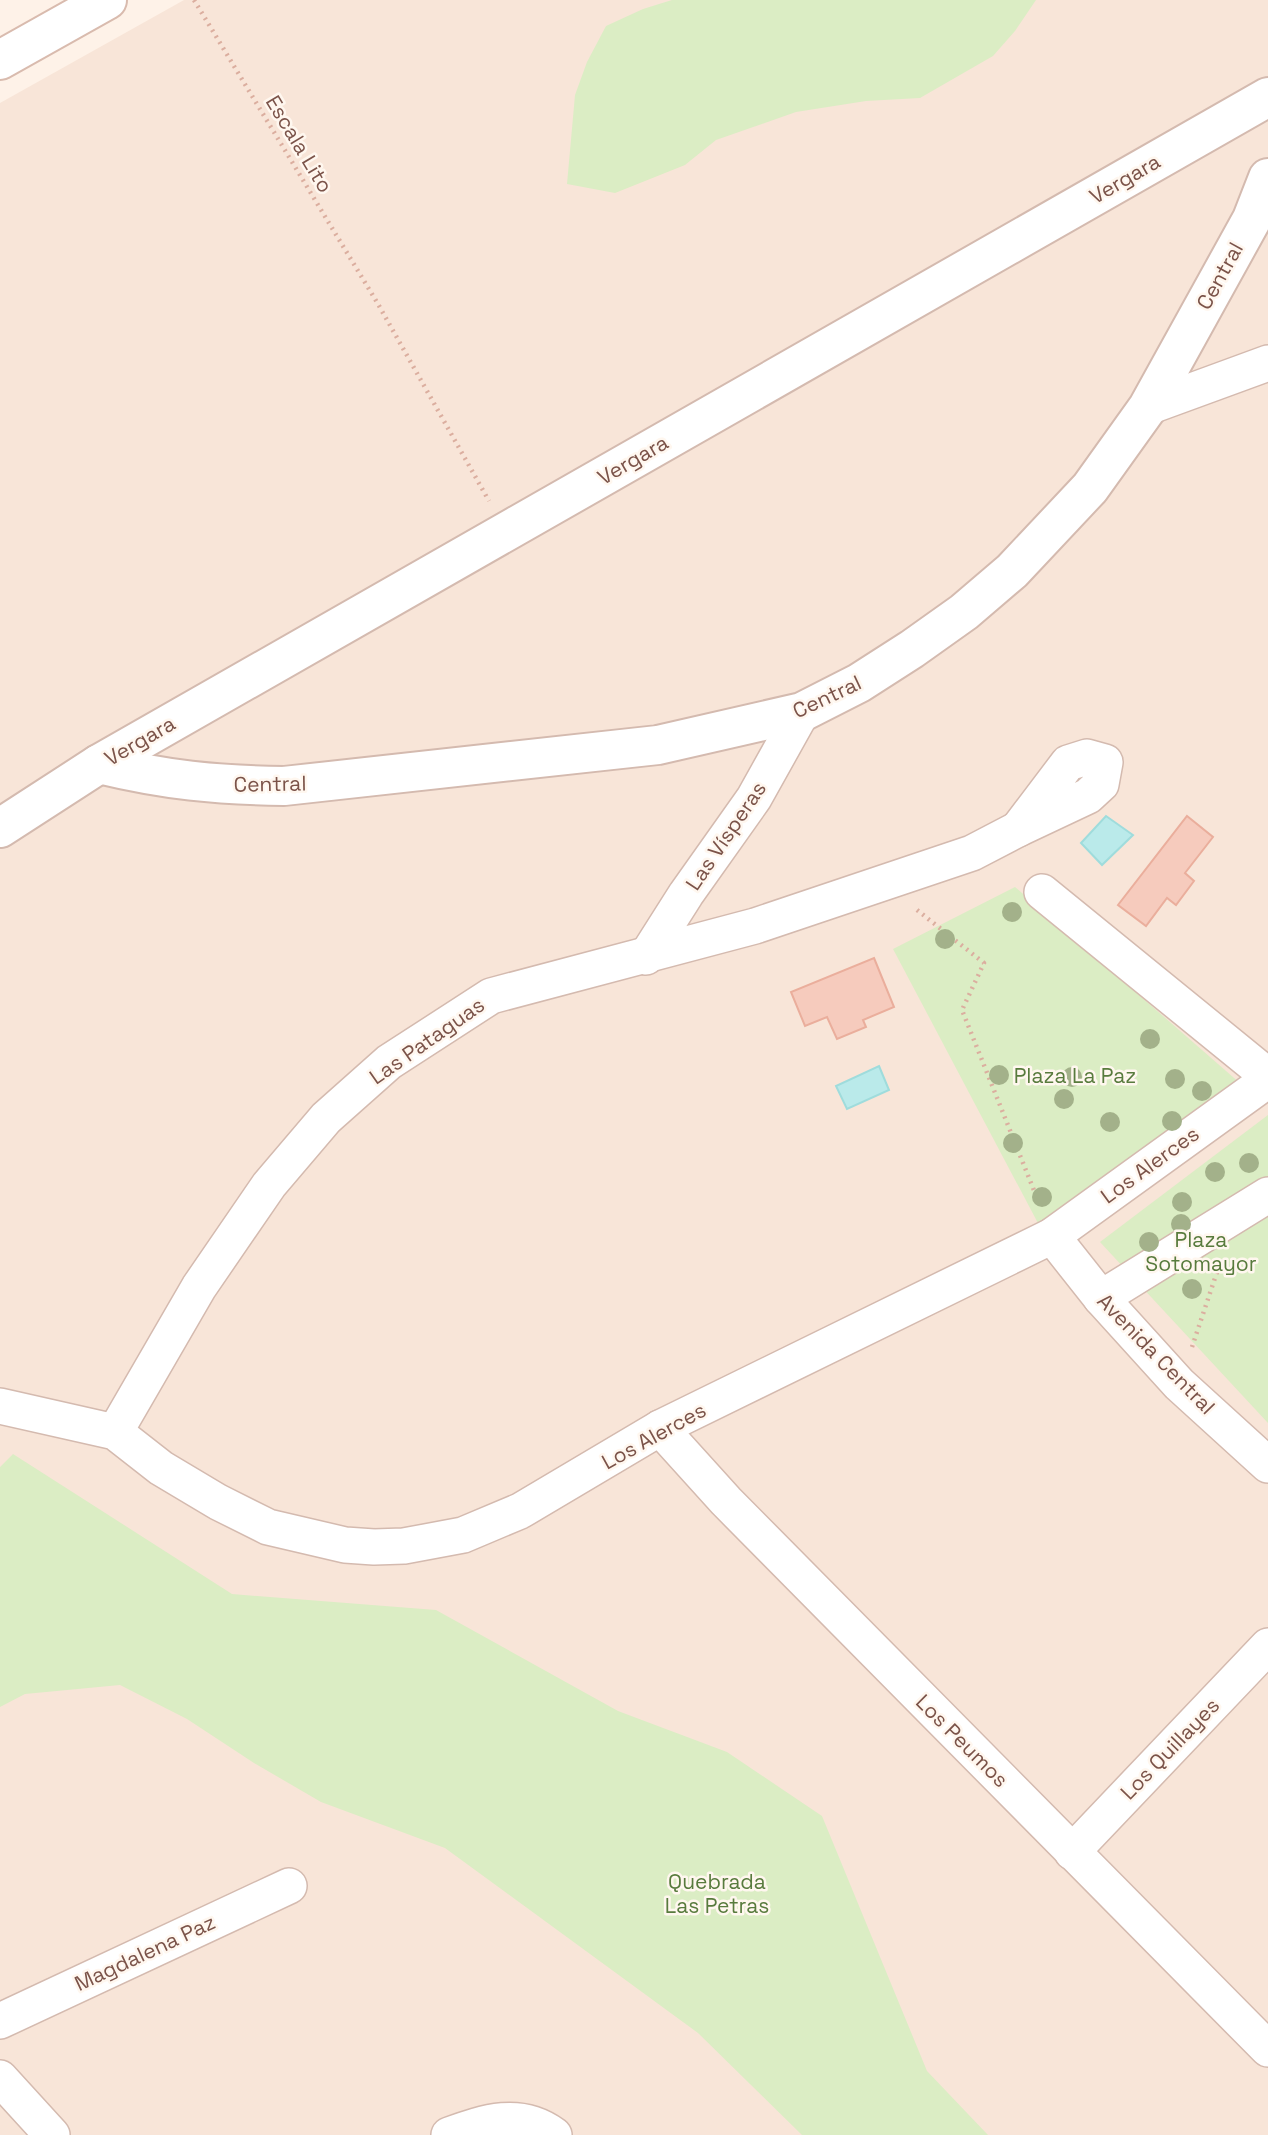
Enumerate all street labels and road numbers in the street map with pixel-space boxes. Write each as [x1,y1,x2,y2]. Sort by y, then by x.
street label: Escala Lito [260,90,339,197]
street label: Vergara [1084,148,1165,210]
street label: Central [1190,237,1249,314]
street label: Vergara [592,429,673,491]
street label: Central [788,669,866,724]
street label: Vergara [99,710,180,772]
street label: Central [233,769,307,798]
street label: Las Vísperas [679,776,772,895]
street label: Las Pataguas [364,991,490,1090]
street label: Los Alerces [1095,1120,1204,1209]
street label: Avenida Central [1092,1287,1221,1420]
street label: Los Alerces [597,1396,711,1475]
street label: Los Peumos [910,1688,1015,1793]
street label: Los Quillayes [1114,1692,1225,1805]
street label: Magdalena Paz [70,1908,220,1997]

